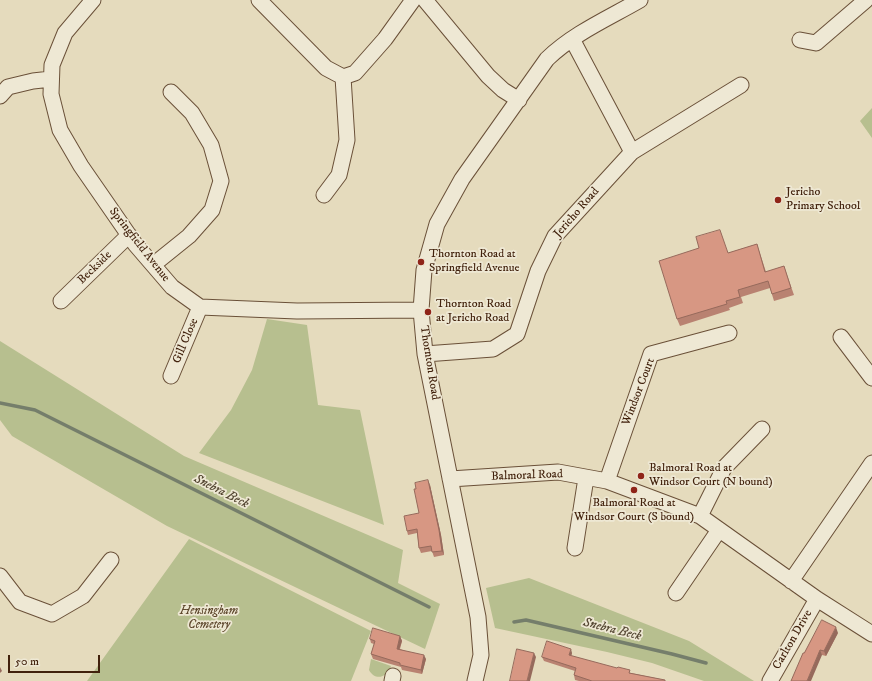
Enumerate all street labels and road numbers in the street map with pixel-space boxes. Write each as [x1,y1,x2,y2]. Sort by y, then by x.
street label: Jericho Road [551,185,603,241]
street label: Springfield Avenue [105,205,173,285]
street label: Beckside [75,248,115,288]
street label: Gill Close [170,316,202,366]
street label: Thornton Road [416,325,442,401]
street label: Windsor Court [620,356,658,428]
street label: Balmoral Road [491,468,563,484]
street label: Carlton Drive [770,608,816,672]

